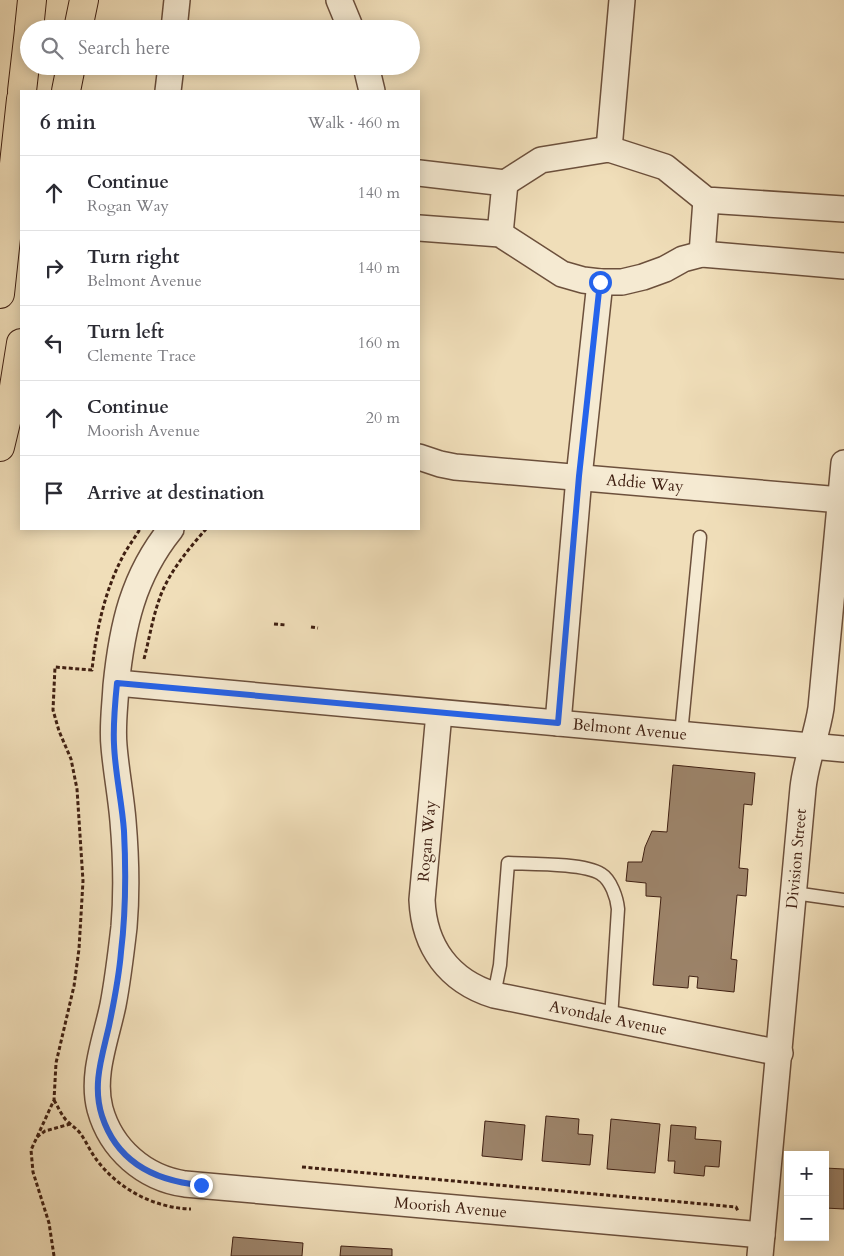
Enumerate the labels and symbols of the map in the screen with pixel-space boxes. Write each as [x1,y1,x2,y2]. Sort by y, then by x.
route start [589,271,612,294]
street label: Addie Way [605,469,685,498]
street label: Belmont Avenue [572,713,688,746]
street label: Rogan Way [412,799,442,883]
street label: Division Street [781,808,812,910]
street label: Avondale Avenue [547,995,669,1041]
route end [190,1174,213,1197]
street label: Moorish Avenue [393,1192,508,1223]

